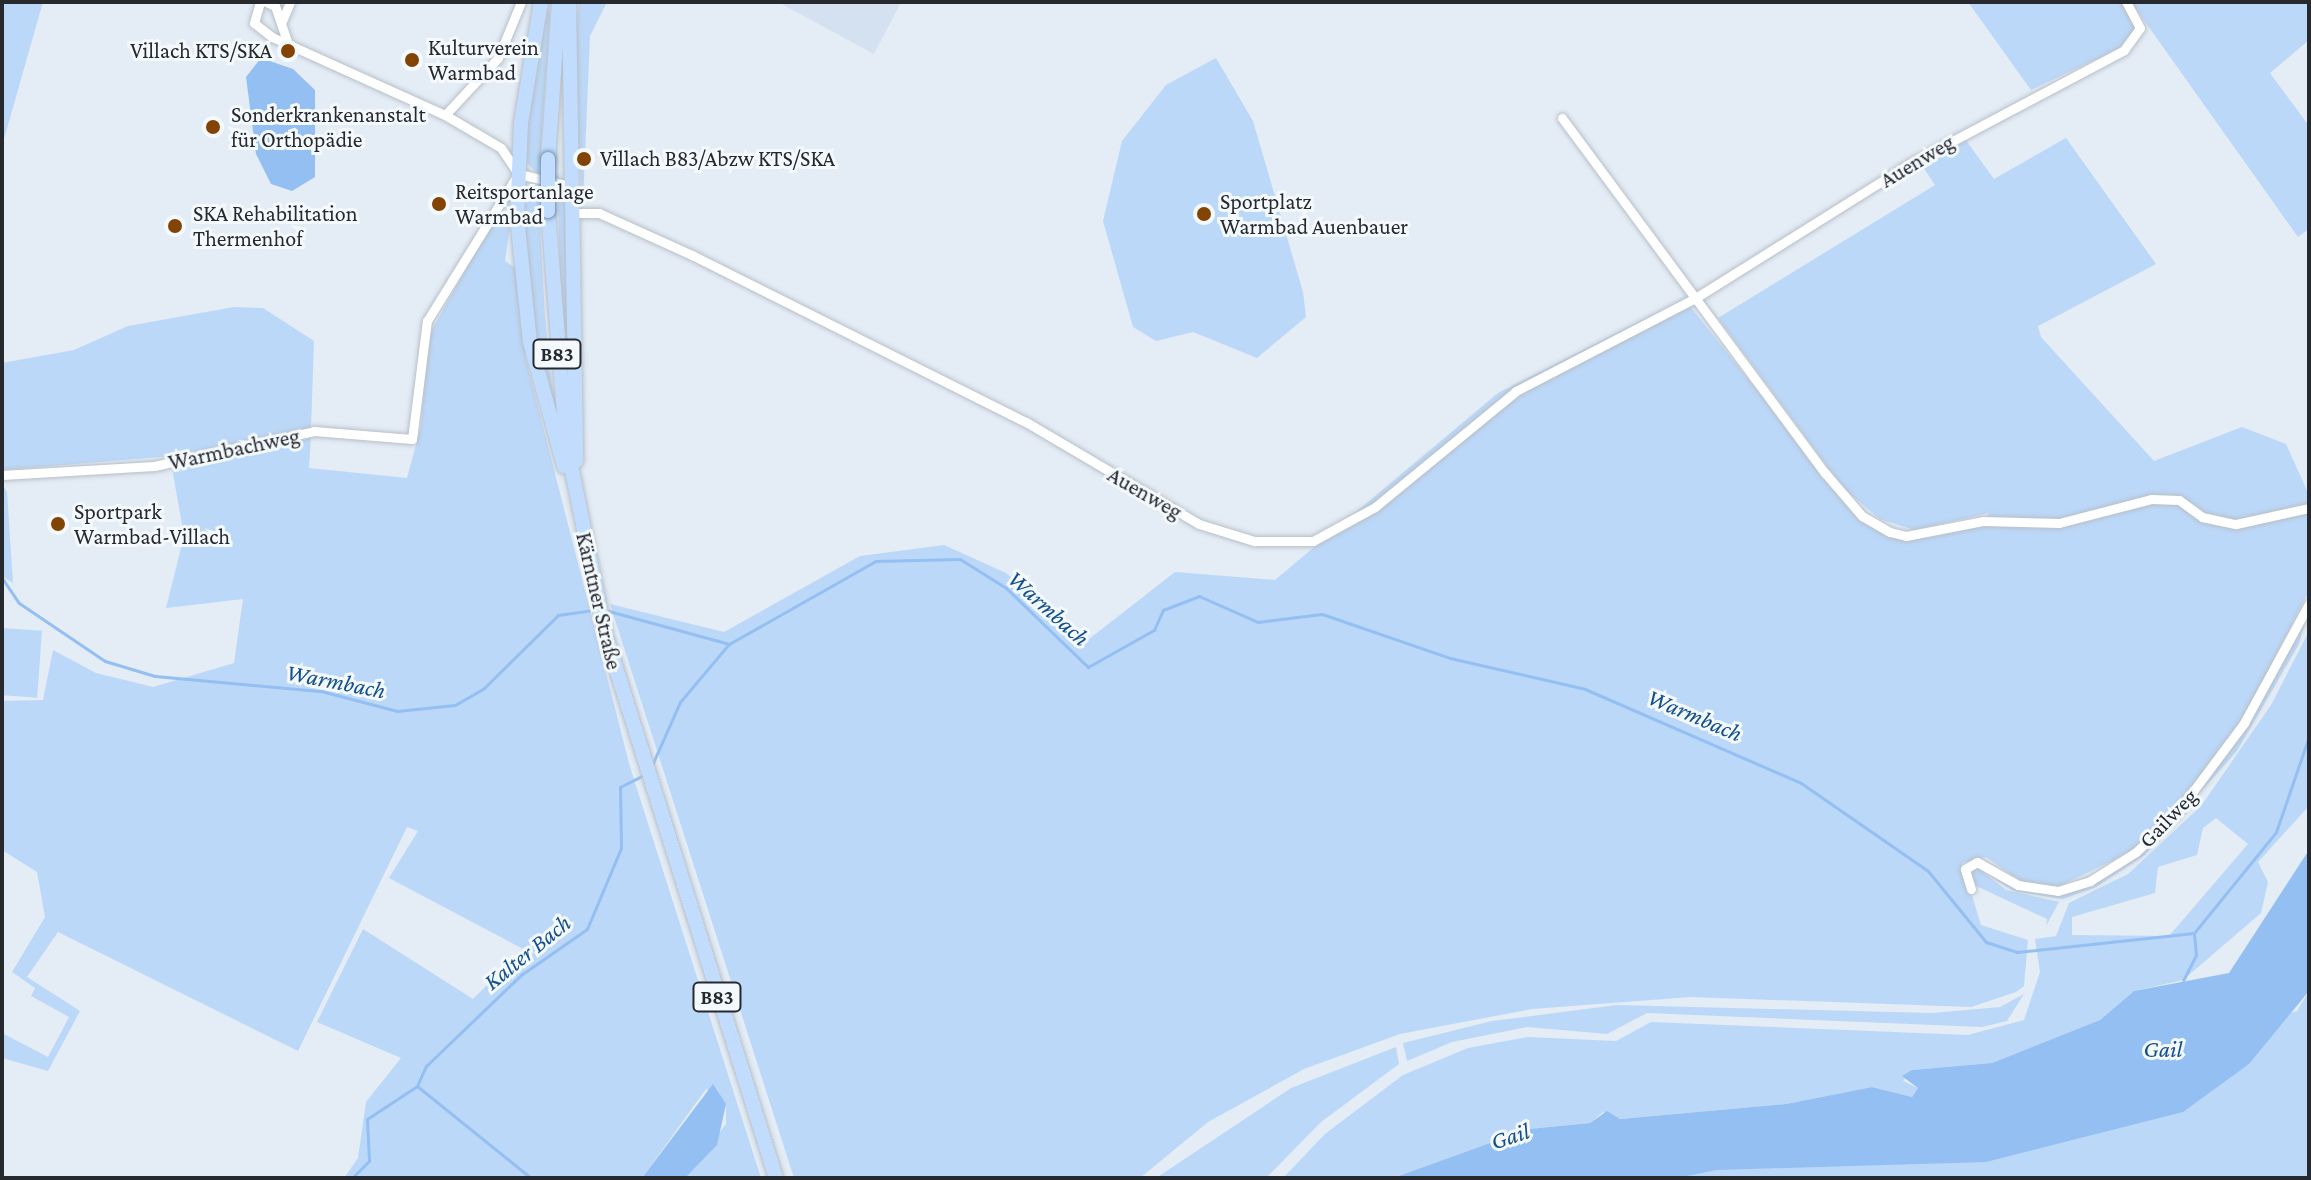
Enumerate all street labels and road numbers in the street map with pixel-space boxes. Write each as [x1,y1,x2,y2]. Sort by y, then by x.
street label: Auenweg [1875,129,1959,193]
road number: B83 [531,338,583,370]
street label: Warmbachweg [166,422,302,476]
street label: Auenweg [1103,461,1187,525]
street label: Kärntner Straße [570,530,628,672]
street label: Gailweg [2134,783,2202,853]
road number: B83 [691,981,743,1013]

